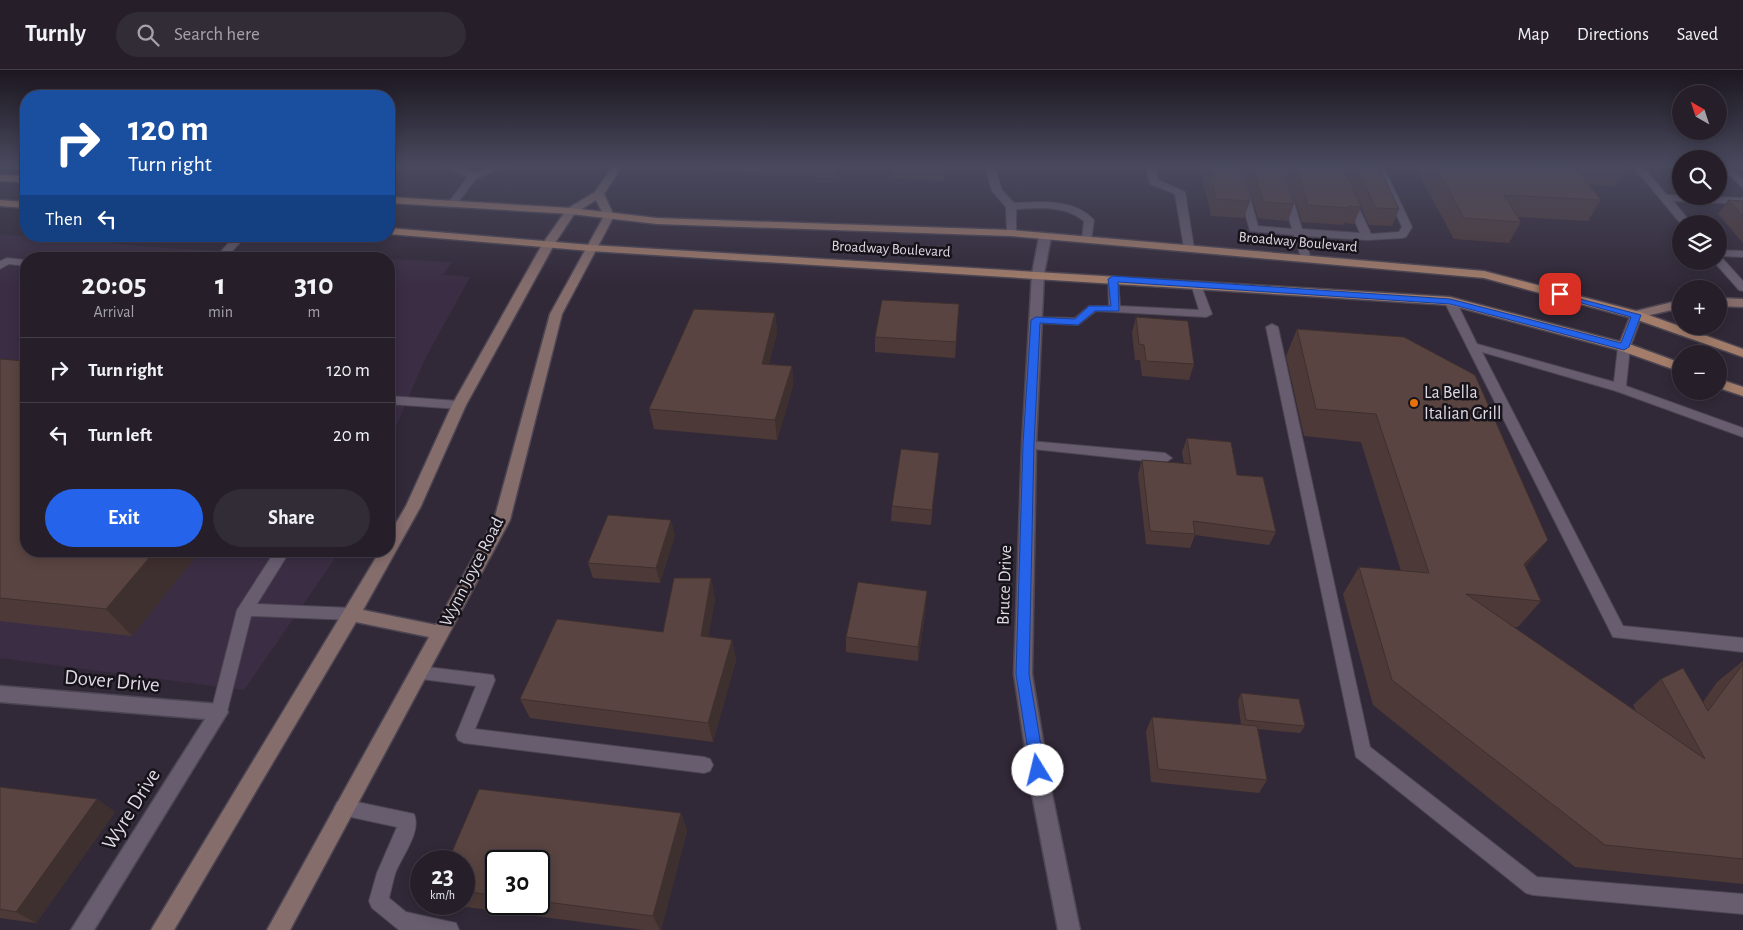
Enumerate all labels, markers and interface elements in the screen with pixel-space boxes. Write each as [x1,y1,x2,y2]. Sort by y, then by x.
search box [116,12,466,57]
icon: search [134,21,162,49]
text: Turnly [25,22,86,46]
text: Search here [174,25,260,44]
text: Map [1518,26,1549,44]
text: Directions [1577,26,1649,44]
text: Saved [1677,26,1718,44]
north arrow [1672,85,1728,140]
map controls [1672,85,1727,400]
icon: right [45,110,110,175]
text: 120 m [128,112,209,147]
button: search [1672,150,1727,205]
text: Turn right [128,153,212,175]
icon: left [93,205,121,233]
text: Then [45,210,83,229]
button: layers [1672,215,1727,270]
street label: Broadway Boulevard [1238,229,1358,255]
street label: Broadway Boulevard [831,238,951,260]
text: 20:05 [81,270,147,300]
text: 1 [215,270,226,300]
text: 310 [294,270,334,300]
pin [1539,273,1581,315]
icon: arrive [1546,280,1574,308]
button: + [1672,280,1727,335]
text: Arrival [93,304,135,320]
text: min [208,304,233,320]
text: m [308,304,320,320]
button: − [1672,345,1727,400]
icon: right [45,356,73,384]
text: Turn right [88,361,163,380]
text: 120 m [326,361,370,380]
place label: La Bella Italian Grill [1424,384,1501,423]
marker: La Bella Italian Grill [1408,397,1420,409]
icon: left [45,421,73,449]
text: Turn left [88,426,152,445]
text: 20 m [333,426,370,445]
button: Exit [45,489,203,547]
button: Share [213,489,370,547]
street label: Wynn Joyce Road [437,514,507,630]
street label: Bruce Drive [995,545,1015,625]
street label: Dover Drive [63,666,161,696]
position arrow [1011,743,1063,795]
street label: Wyre Drive [98,765,164,853]
speed limit sign: 30 [485,850,550,915]
text: 23 [431,864,454,889]
text: km/h [430,889,455,901]

